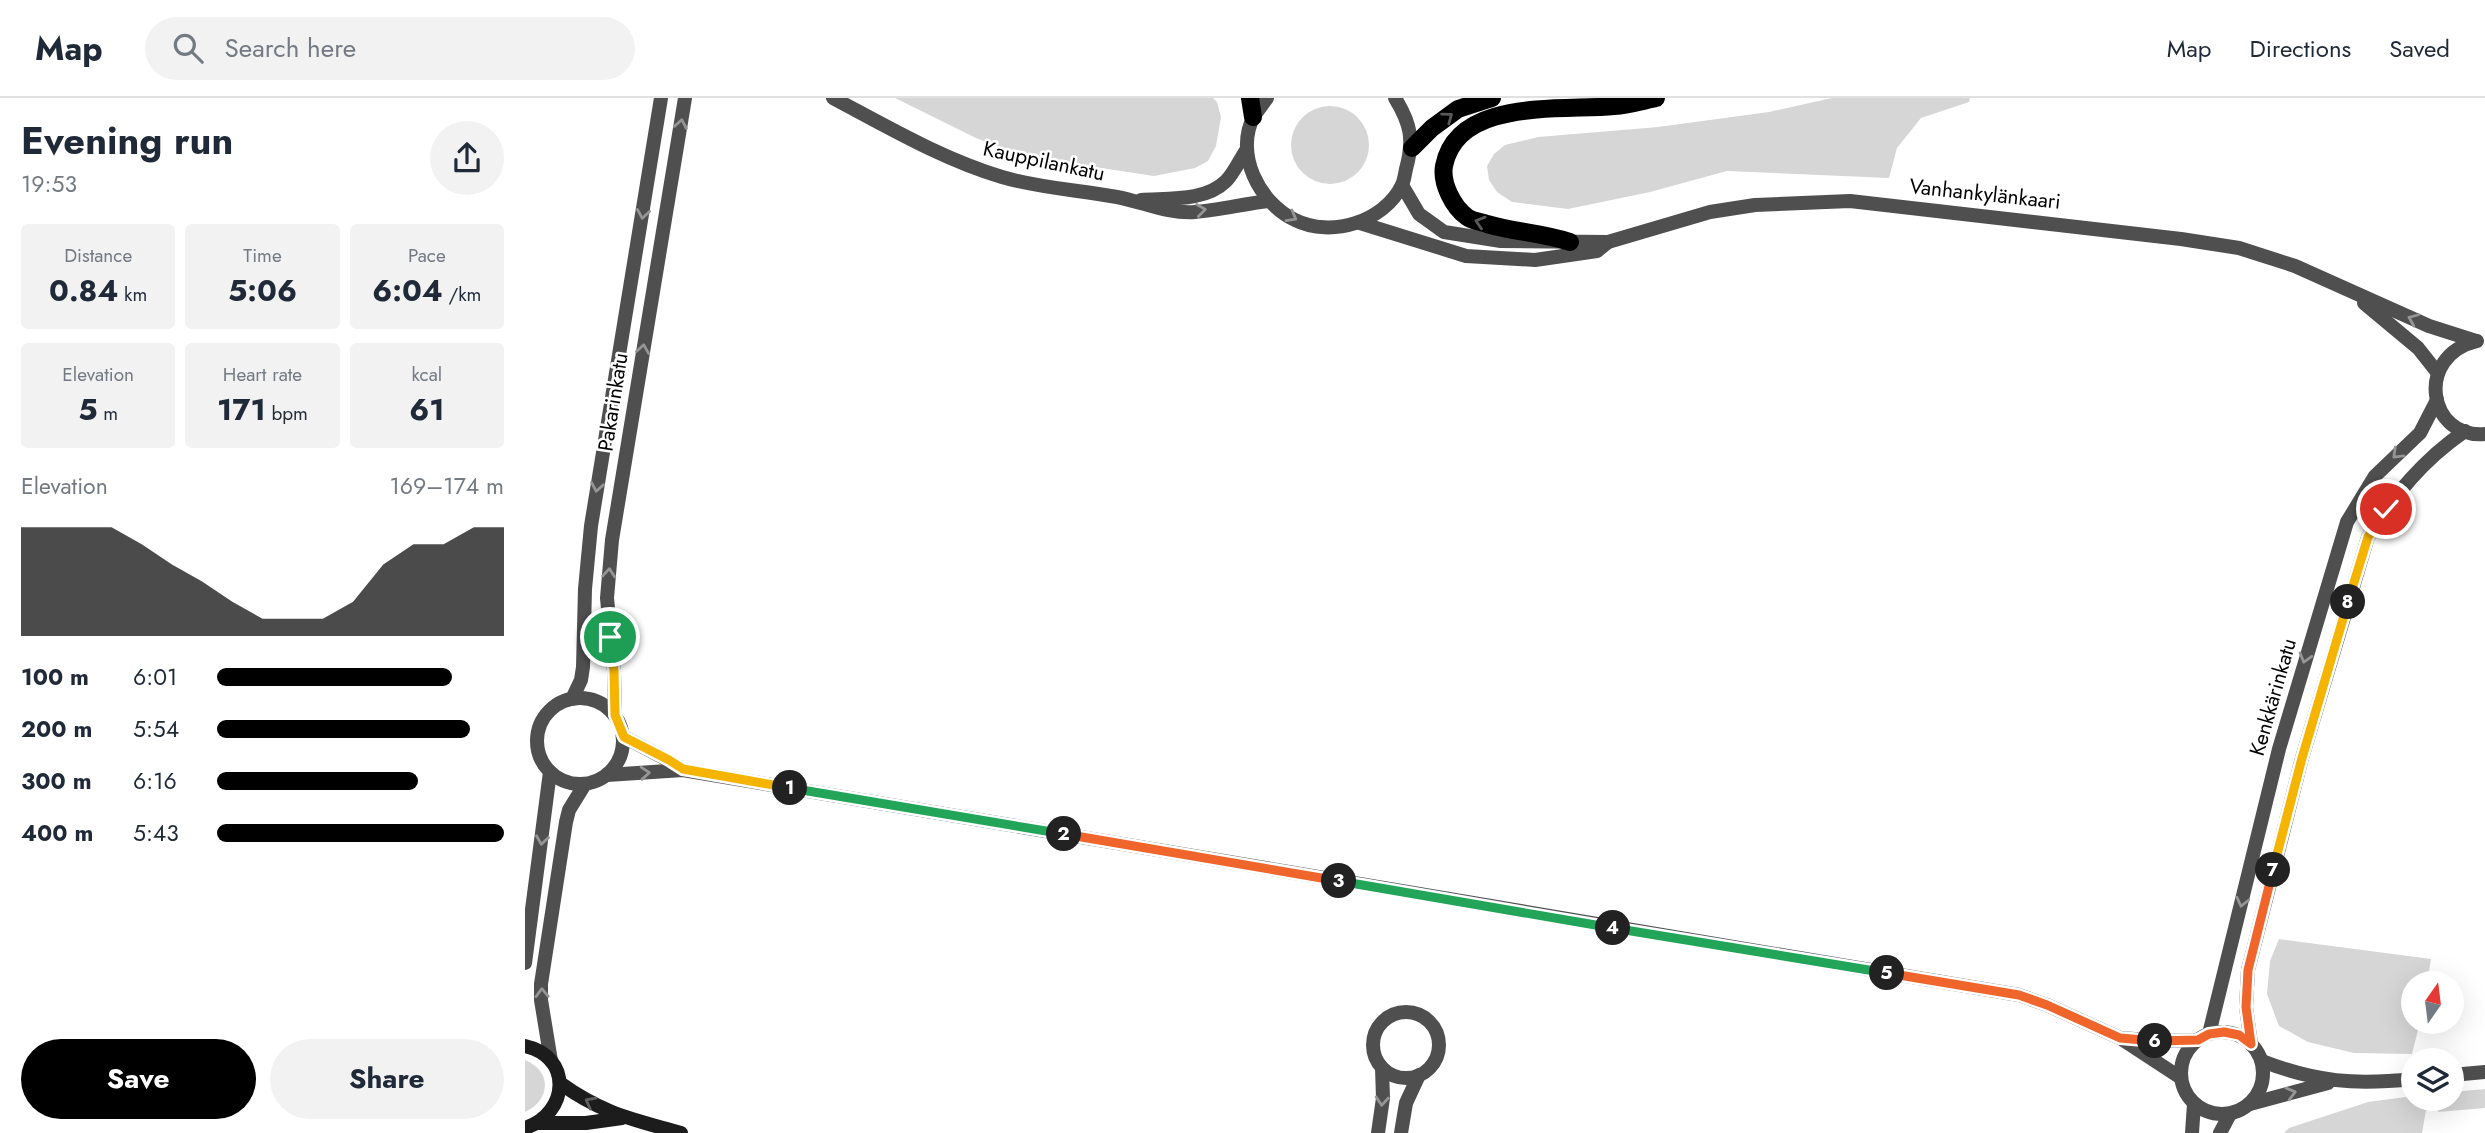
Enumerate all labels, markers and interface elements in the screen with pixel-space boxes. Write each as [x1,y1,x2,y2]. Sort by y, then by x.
search box [145,17,635,80]
text: Map [35,25,103,72]
icon: search [169,29,207,67]
text: Search here [225,29,356,67]
text: Map [2167,31,2212,66]
text: Directions [2250,31,2351,66]
text: Saved [2389,31,2450,66]
one-way arrow [1440,112,1453,125]
text: Evening run [21,113,233,168]
one-way arrow [673,118,688,130]
button: share [430,121,504,195]
street label: Kauppilankatu [980,133,1108,189]
text: 19:53 [21,167,77,201]
street label: Vanhankylänkaari [1908,171,2062,217]
one-way arrow [1195,203,1207,218]
one-way arrow [635,208,650,220]
one-way arrow [1285,209,1298,222]
one-way arrow [1474,215,1486,230]
text: Distance [64,242,132,269]
text: Time [243,242,282,269]
text: Pace [408,242,446,269]
text: 0.84 [49,269,118,312]
text: 5:06 [228,269,297,312]
text: 6:04 [372,269,443,312]
text: km [118,281,147,308]
text: /km [443,281,481,308]
one-way arrow [2408,313,2421,327]
one-way arrow [635,343,650,355]
street label: Pakarinkatu [590,351,636,453]
text: Elevation [62,361,134,388]
text: Heart rate [223,361,302,388]
text: kcal [411,361,442,388]
text: 5 [78,388,98,431]
text: 171 [217,388,266,431]
text: 61 [409,388,444,431]
text: m [98,400,118,427]
text: bpm [266,400,308,427]
one-way arrow [2392,446,2405,459]
text: Elevation [21,469,108,503]
text: 169–174 m [389,469,504,503]
pin [2356,479,2416,539]
one-way arrow [591,481,606,493]
icon: check [2367,490,2405,528]
one-way arrow [601,568,616,579]
pin: 8 [2331,584,2365,620]
text: 8 [2342,588,2353,615]
pin [580,607,640,667]
icon: arrive [591,618,629,656]
street label: Kenkkärinkatu [2242,635,2304,759]
one-way arrow [2299,652,2314,664]
text: 100 m [21,660,89,694]
text: 6:01 [133,660,177,694]
text: 200 m [21,712,92,746]
text: 5:54 [133,712,179,746]
text: 300 m [21,764,92,798]
text: 6:16 [133,764,177,798]
one-way arrow [640,766,651,781]
pin: 1 [772,770,807,806]
text: 1 [785,774,794,801]
text: 400 m [21,816,93,850]
text: 5:43 [133,816,179,850]
pin: 2 [1047,816,1081,852]
text: 2 [1057,820,1070,847]
one-way arrow [535,834,550,846]
pin: 7 [2255,852,2291,888]
text: 7 [2267,856,2278,883]
pin: 3 [1321,864,1357,898]
text: 3 [1333,867,1344,894]
one-way arrow [2236,896,2251,908]
pin: 4 [1595,910,1631,946]
text: 4 [1606,914,1619,941]
pin: 5 [1869,956,1905,990]
text: 5 [1880,959,1893,986]
north arrow [2401,971,2464,1034]
map controls [2401,971,2464,1111]
one-way arrow [534,987,550,998]
pin: 6 [2137,1024,2173,1058]
text: 6 [2148,1027,2161,1054]
button: Save [21,1039,256,1119]
button: Share [270,1039,504,1119]
button: layers [2401,1048,2464,1111]
one-way arrow [2285,1087,2297,1101]
one-way arrow [1375,1096,1390,1107]
one-way arrow [585,1097,598,1111]

